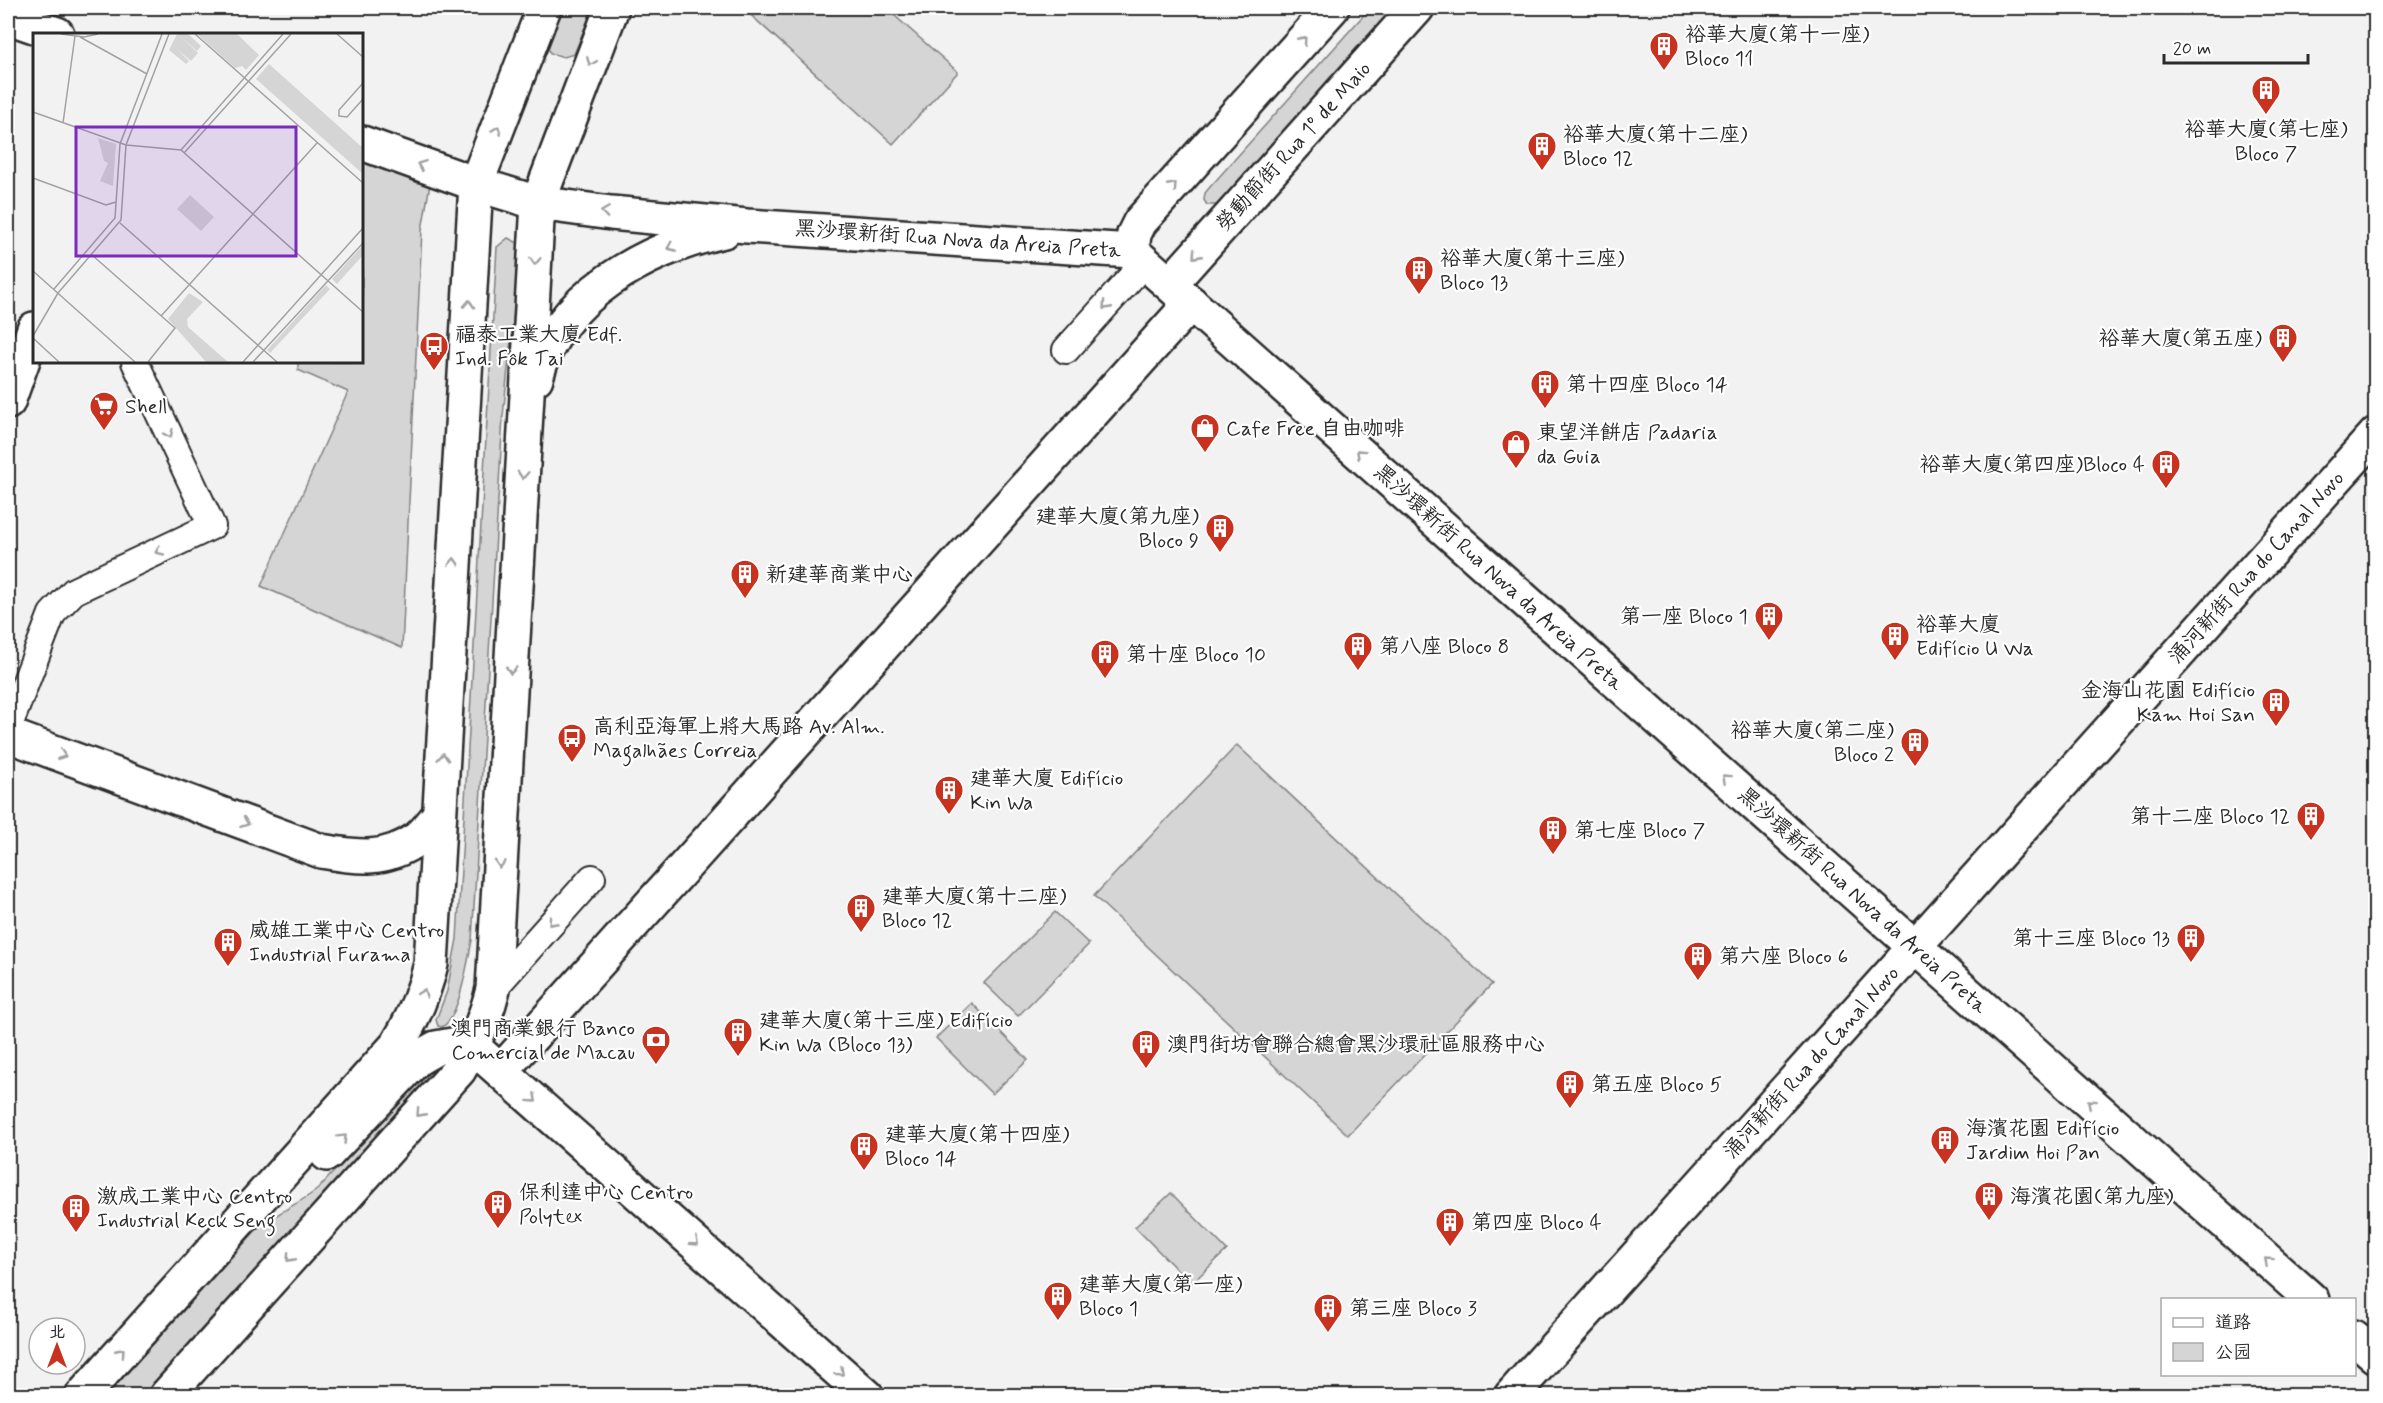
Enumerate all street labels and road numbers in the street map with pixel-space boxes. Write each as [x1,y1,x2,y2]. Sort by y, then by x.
street label: 勞動節街 Rua 1º de Maio [1210,56,1378,238]
street label: 黑沙環新街 Rua Nova da Areia Preta [794,215,1122,265]
street label: 黑沙環新街 Rua Nova da Areia Preta [1368,458,1629,698]
street label: 涌河新街 Rua do Canal Novo [2162,465,2351,670]
street label: 黑沙環新街 Rua Nova da Areia Preta [1732,781,1993,1021]
street label: 涌河新街 Rua do Canal Novo [1717,960,1906,1165]

